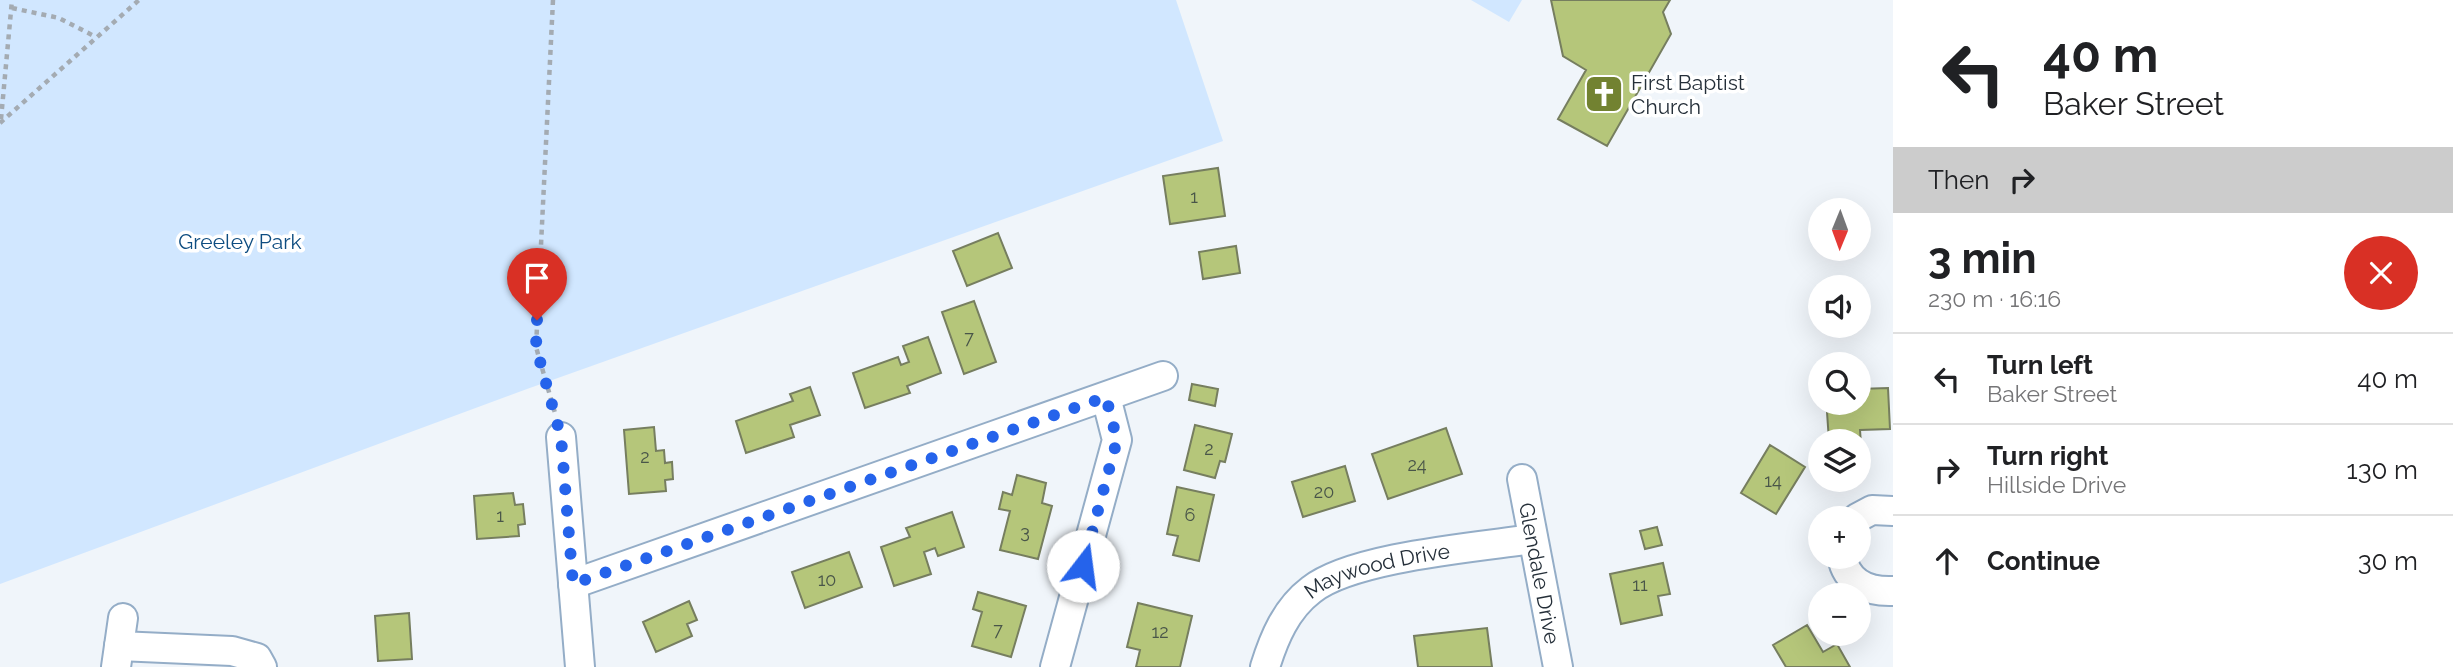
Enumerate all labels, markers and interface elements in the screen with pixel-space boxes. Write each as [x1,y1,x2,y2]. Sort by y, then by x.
text: 40 m [2043,26,2158,83]
icon: left [1928,28,2019,119]
place label: First Baptist Church [1631,70,1745,119]
church icon: First Baptist Church [1583,73,1625,115]
text: Baker Street [2043,85,2224,122]
icon: right [2003,161,2041,199]
text: Then [1928,165,1989,195]
house number: 1 [1190,186,1198,207]
north arrow [1808,198,1871,261]
map controls [1808,198,1871,646]
park label: Greeley Park [178,229,302,254]
text: 3 min [1928,234,2037,283]
button: close [2344,236,2418,310]
pin [507,248,567,320]
icon: arrive [518,259,556,297]
button: sound [1808,275,1871,338]
text: 230 m · 16:16 [1928,285,2061,312]
house number: 7 [964,327,974,348]
text: Turn left [1987,350,2093,380]
button: search [1808,352,1871,415]
icon: left [1928,360,1966,398]
text: 40 m [2357,364,2418,394]
text: Baker Street [1987,380,2117,407]
button: layers [1808,429,1871,492]
house number: 2 [1204,438,1214,459]
text: Turn right [1987,441,2108,471]
house number: 2 [640,446,650,467]
icon: right [1928,451,1966,489]
house number: 24 [1407,454,1427,475]
text: 130 m [2347,455,2418,485]
house number: 14 [1764,470,1782,491]
text: Hillside Drive [1987,471,2126,498]
house number: 20 [1314,481,1334,502]
street label: Glendale Drive [1514,501,1566,646]
house number: 6 [1185,504,1196,525]
house number: 1 [496,505,504,526]
button: + [1808,506,1871,569]
house number: 3 [1020,521,1030,542]
position arrow [1046,529,1120,603]
street label: Maywood Drive [1299,538,1451,603]
icon: ahead [1928,542,1966,580]
text: Continue [1987,546,2100,576]
text: 30 m [2358,546,2418,576]
house number: 10 [818,569,836,590]
house number: 11 [1632,574,1648,595]
button: − [1808,583,1871,646]
house number: 7 [993,619,1003,640]
house number: 12 [1151,621,1169,642]

